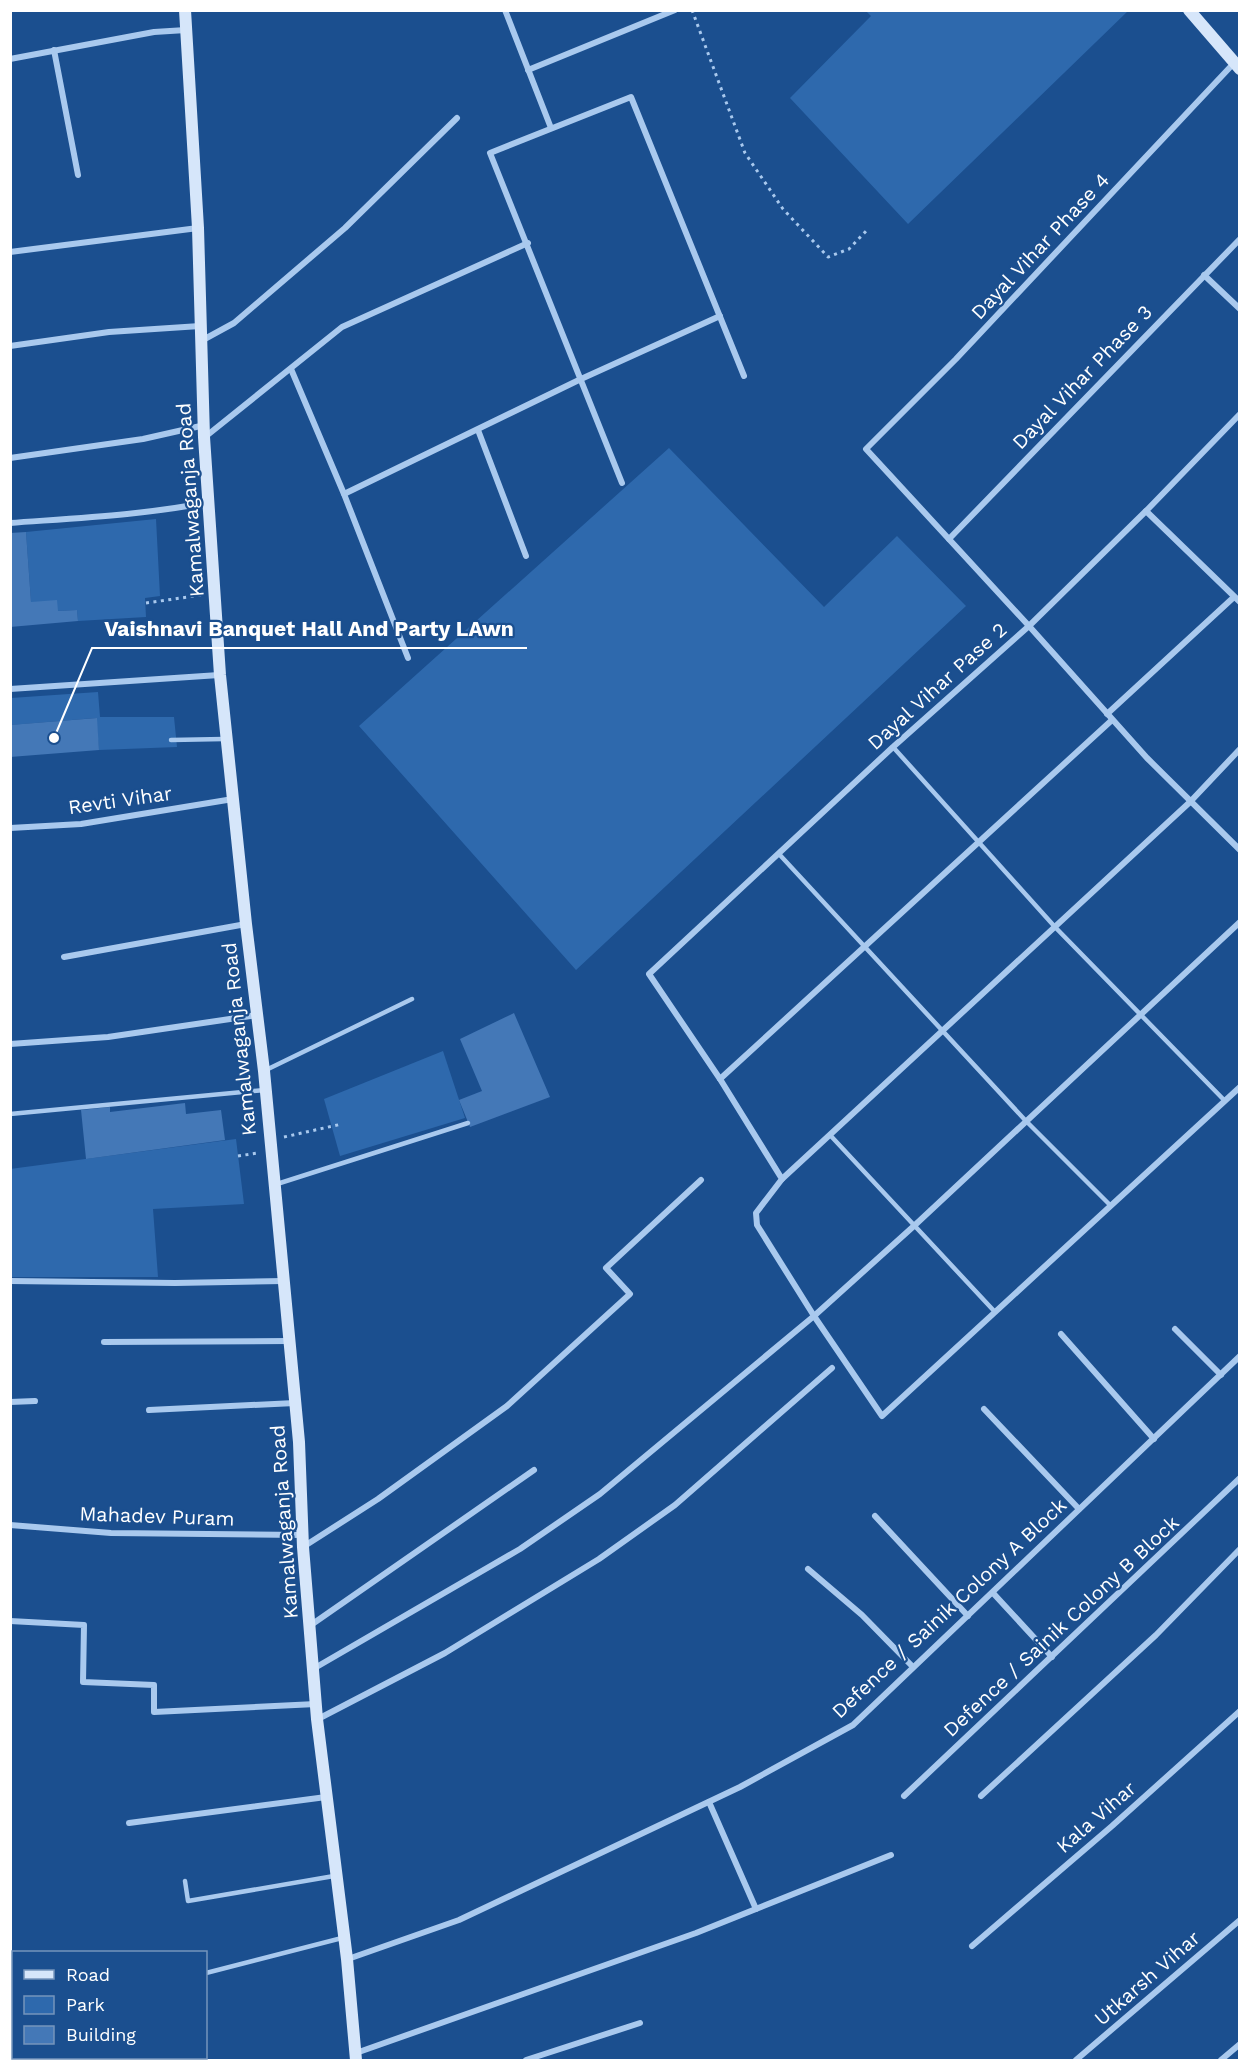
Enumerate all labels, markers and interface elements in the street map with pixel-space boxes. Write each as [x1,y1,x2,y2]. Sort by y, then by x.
street label: Dayal Vihar Phase 4 [966,168,1114,324]
street label: Dayal Vihar Phase 3 [1007,300,1157,454]
street label: Kamalwaganja Road [171,402,209,598]
callout: Vaishnavi Banquet Hall And Party LAwn [92,609,527,648]
text: Vaishnavi Banquet Hall And Party LAwn [104,616,514,641]
street label: Dayal Vihar Pase 2 [863,617,1011,755]
street label: Revti Vihar [67,781,173,819]
street label: Kamalwaganja Road [217,941,261,1137]
street label: Kamalwaganja Road [265,1424,303,1620]
street label: Defence / Sainik Colony A Block [827,1493,1071,1723]
street label: Mahadev Puram [79,1501,235,1531]
street label: Defence / Sainik Colony B Block [938,1510,1184,1742]
street label: Kala Vihar [1051,1776,1141,1858]
street label: Utkarsh Vihar [1089,1926,1205,2030]
legend [12,1951,207,2059]
text: Road [66,1964,110,1985]
text: Park [66,1994,105,2015]
text: Building [66,2024,136,2045]

